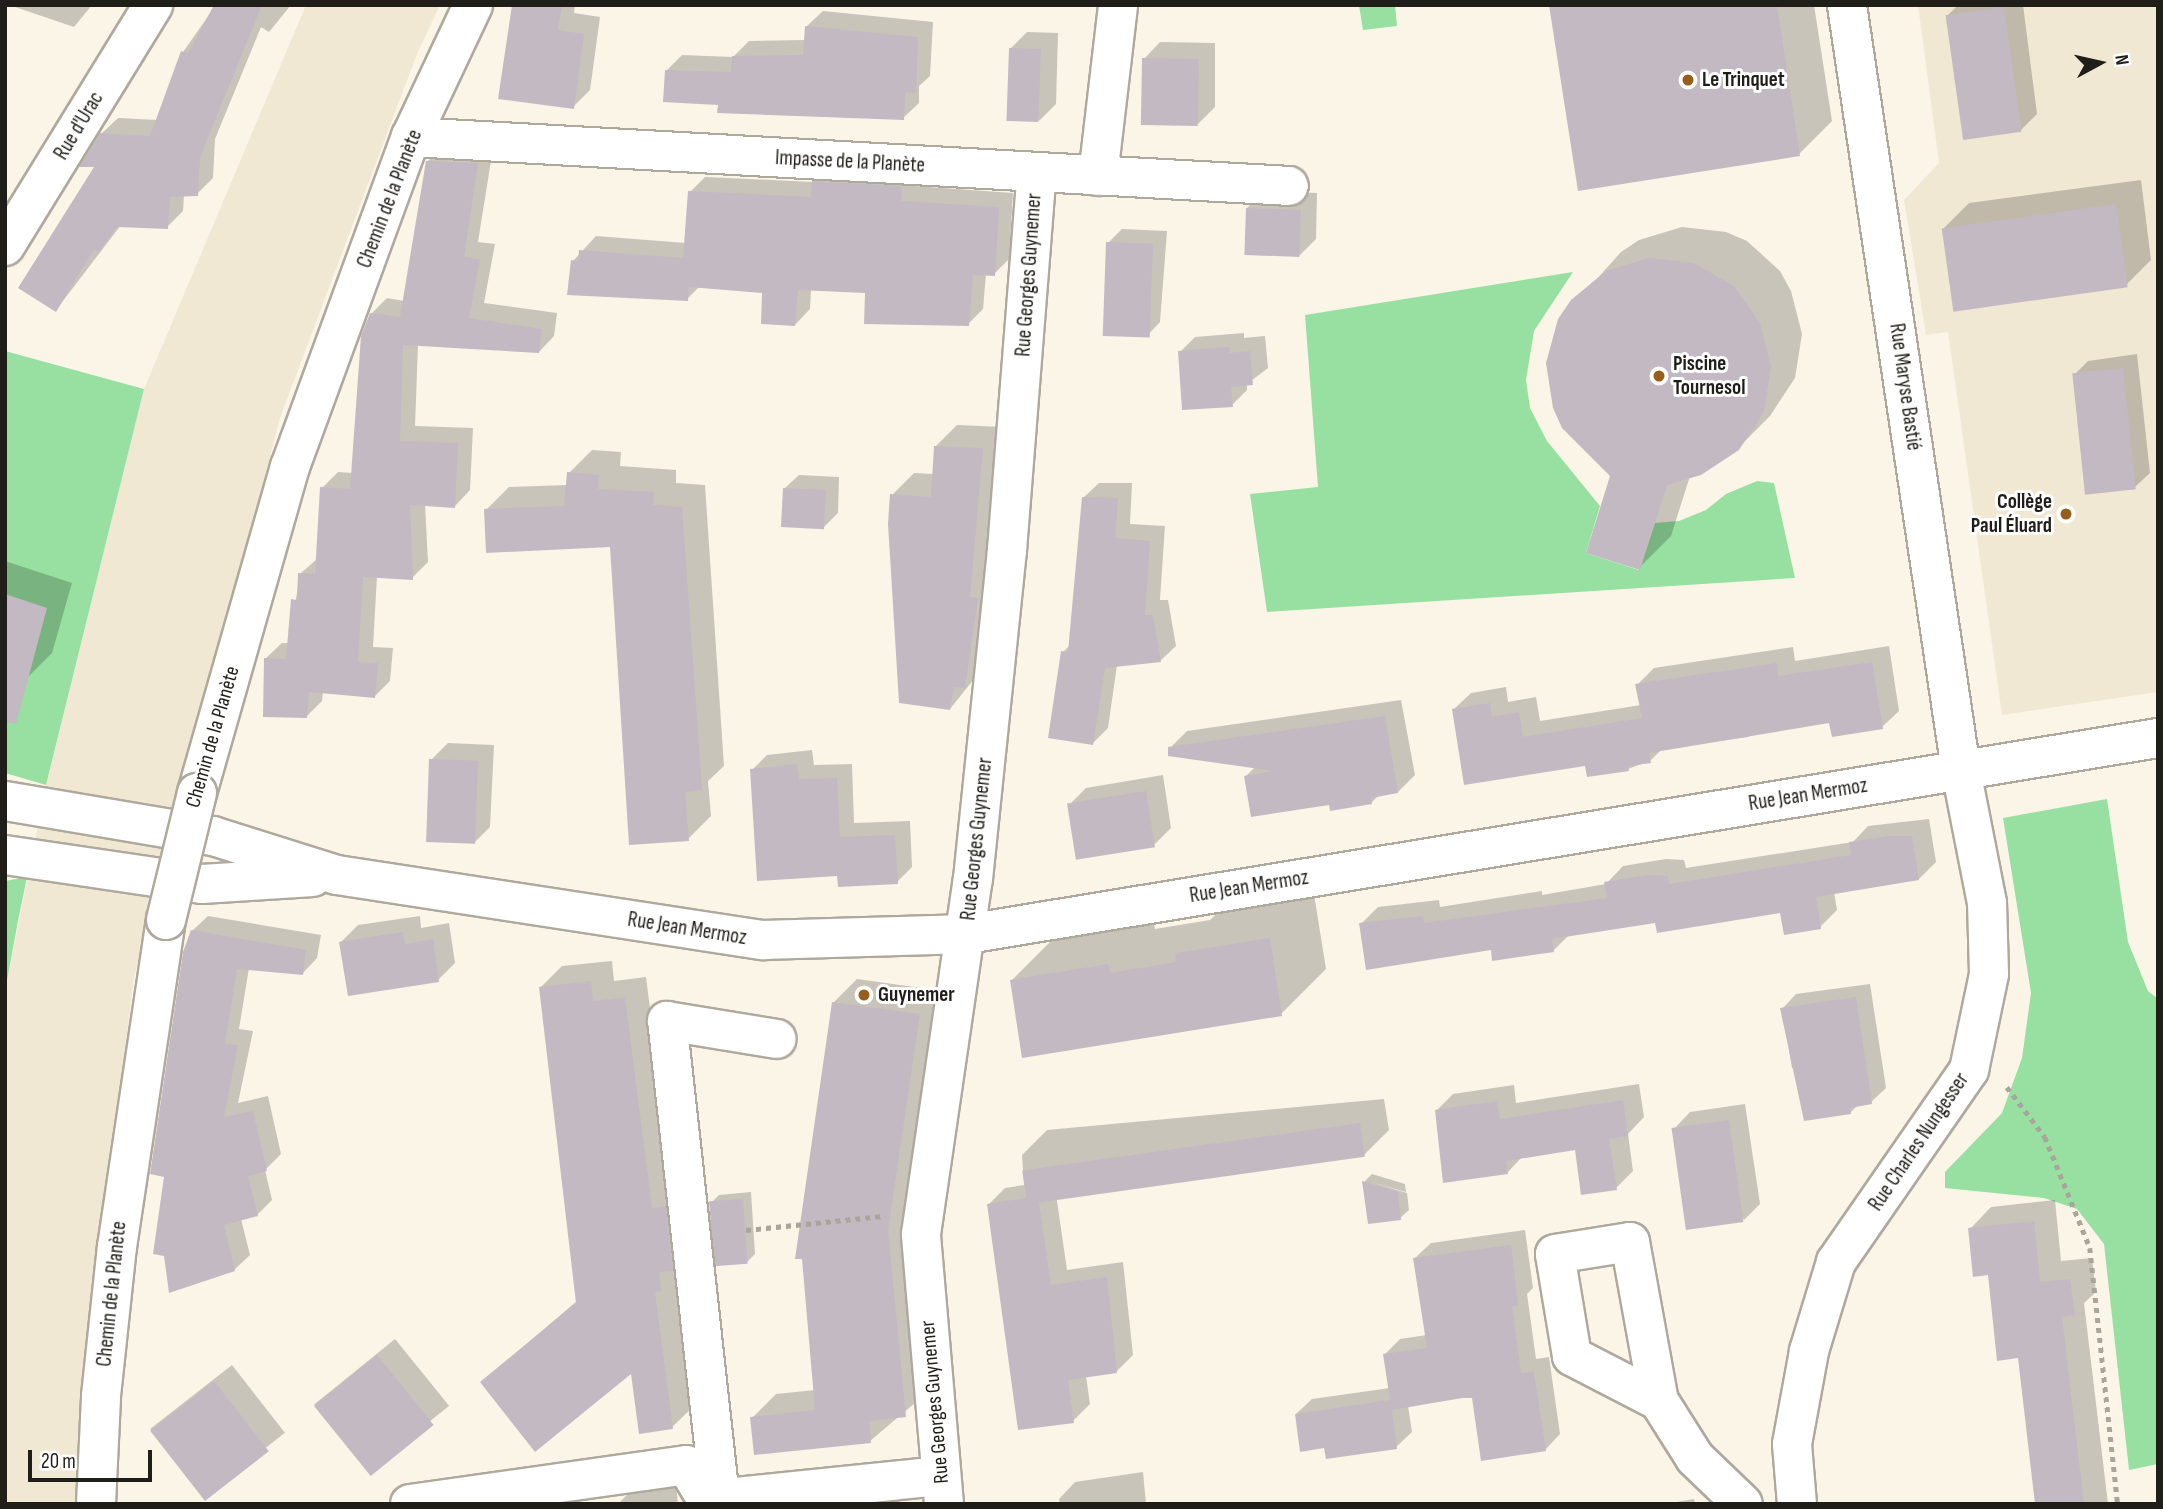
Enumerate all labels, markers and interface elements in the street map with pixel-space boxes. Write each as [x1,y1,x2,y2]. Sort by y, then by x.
north arrow [2065,28,2135,98]
text: N [2109,53,2133,67]
place label: Le Trinquet [1702,67,1785,93]
marker: Le Trinquet [1680,72,1696,88]
street label: Rue d'Urac [49,87,109,165]
street label: Chemin de la Planète [352,126,428,272]
street label: Impasse de la Planète [775,145,925,179]
street label: Rue Georges Guynemer [1011,192,1047,358]
street label: Rue Maryse Bastié [1884,322,1926,452]
place label: Piscine Tournesol [1673,351,1745,401]
marker: Piscine Tournesol [1651,368,1667,384]
place label: Collège Paul Éluard [1971,489,2052,539]
marker: Collège Paul Éluard [2058,506,2074,522]
street label: Chemin de la Planète [181,663,245,811]
street label: Rue Georges Guynemer [956,756,998,922]
street label: Rue Jean Mermoz [1747,773,1869,817]
street label: Rue Jean Mermoz [1188,865,1310,909]
street label: Rue Jean Mermoz [626,907,748,951]
place label: Guynemer [878,982,955,1008]
marker: Guynemer [856,987,872,1003]
street label: Rue Charles Nungesser [1863,1068,1975,1216]
street label: Chemin de la Planète [92,1220,132,1368]
street label: Rue Georges Guynemer [915,1319,955,1485]
scale bar [32,1436,156,1480]
text: 20 m [41,1449,76,1474]

